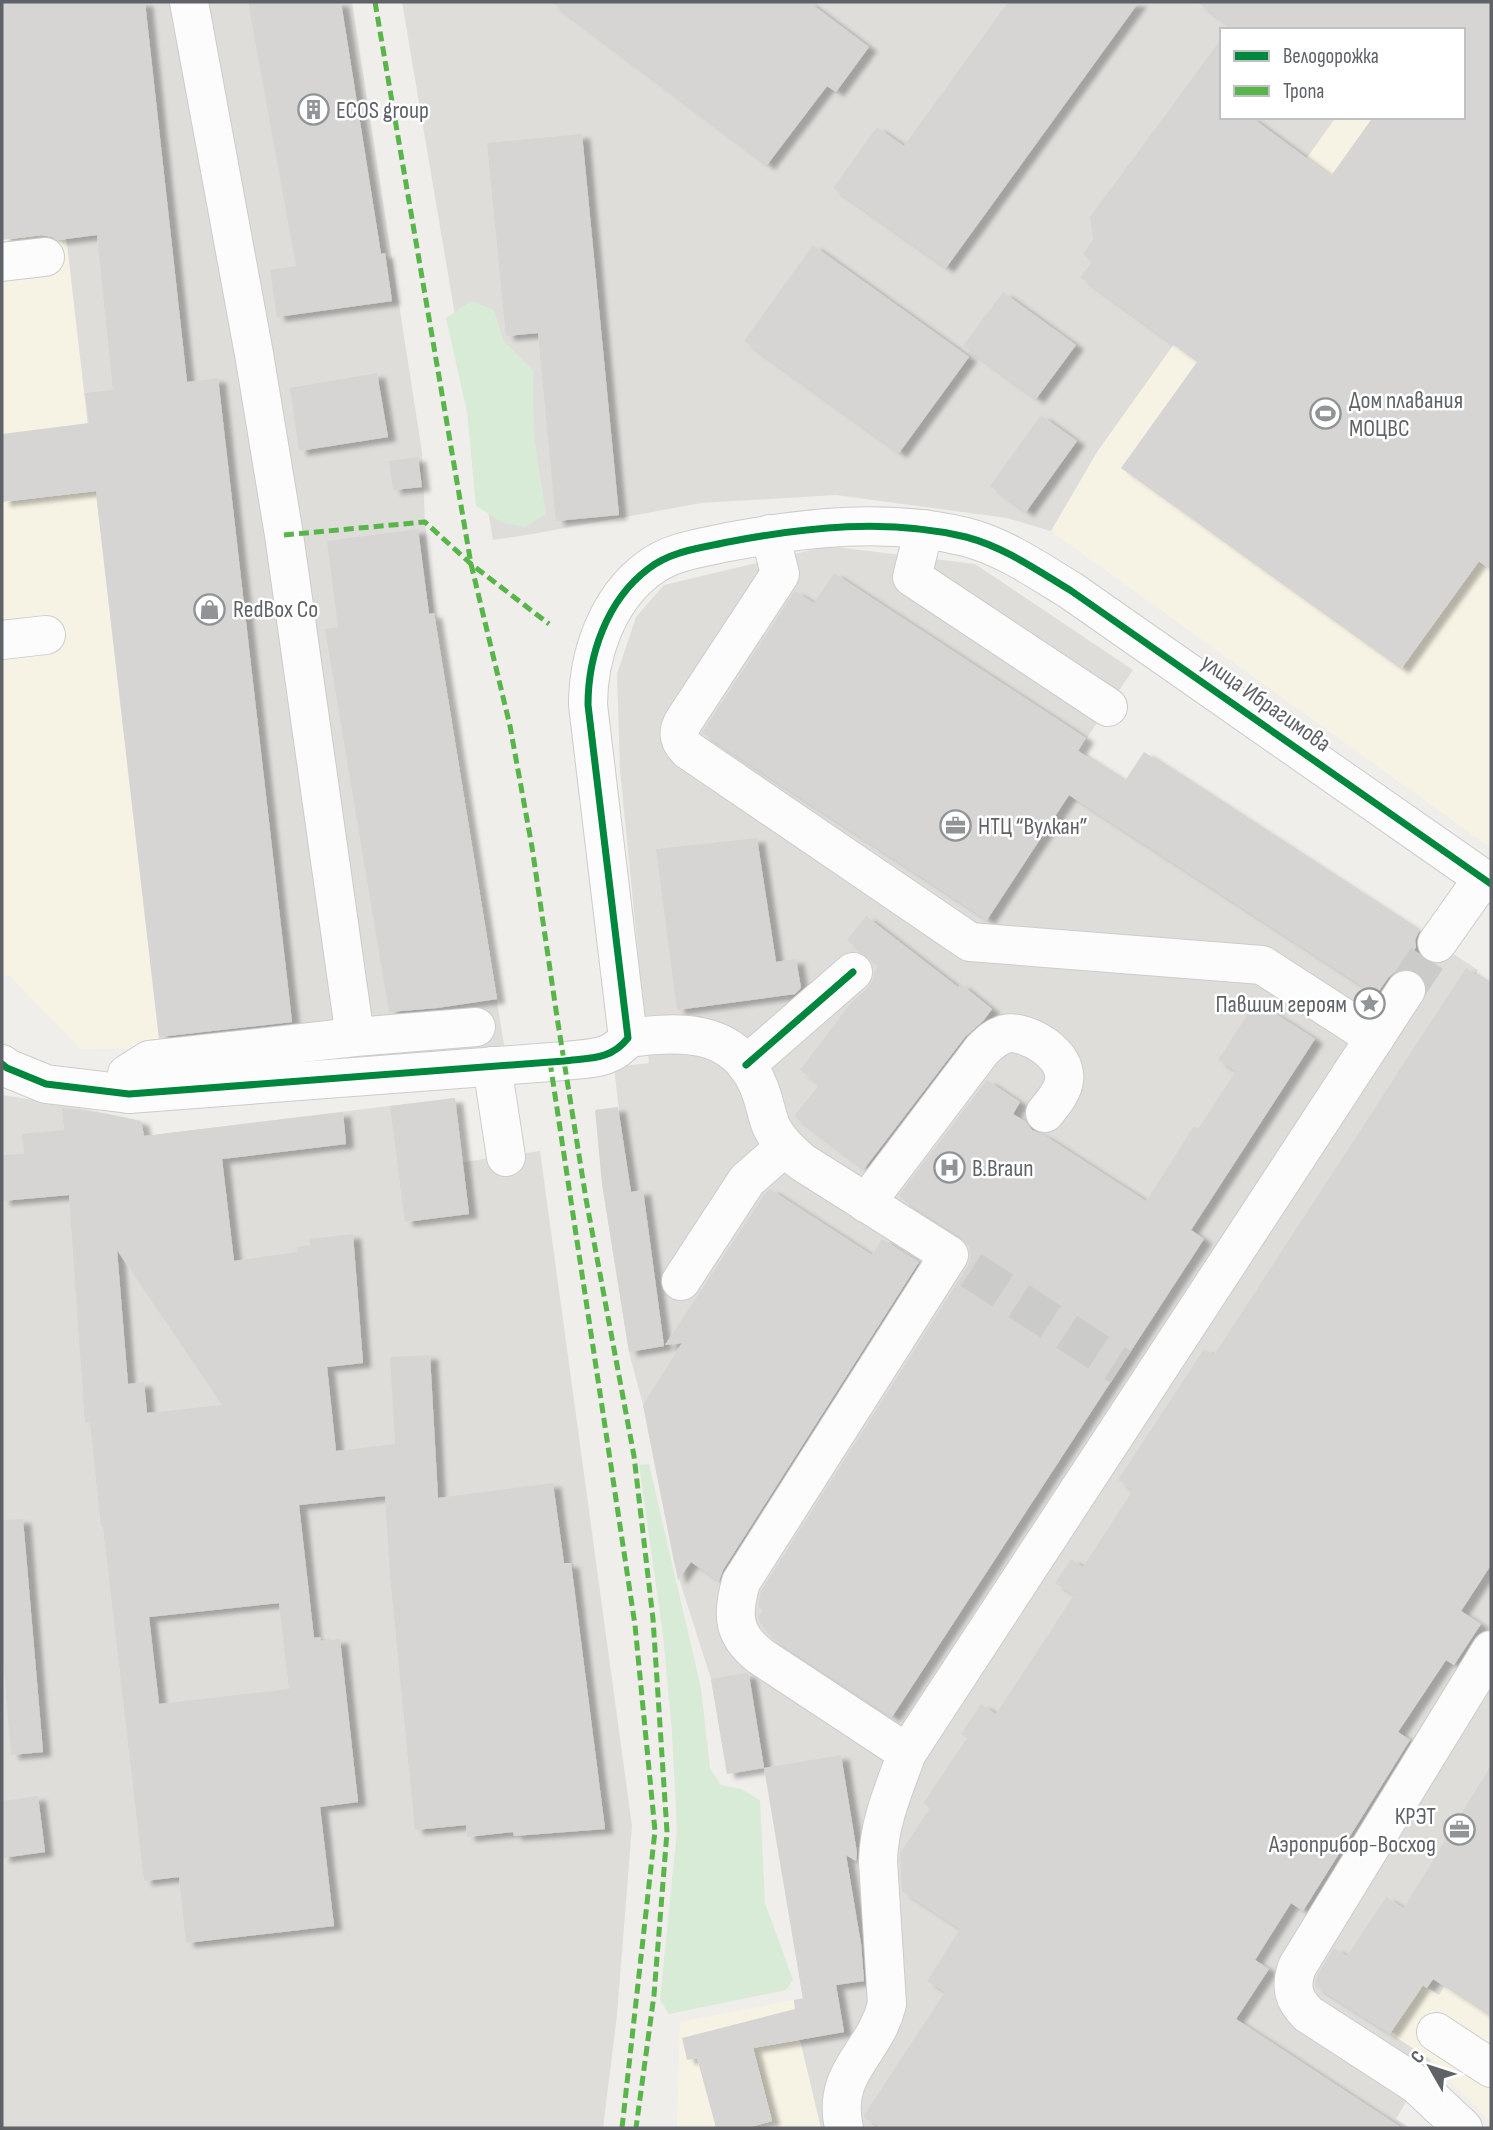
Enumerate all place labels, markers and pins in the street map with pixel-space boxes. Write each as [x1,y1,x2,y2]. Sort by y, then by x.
building icon: ECOS group [296,93,330,127]
place label: ECOS group [336,96,429,125]
place label: Дом плавания МОЦВС [1349,386,1463,443]
sports icon: Дом плавания МОЦВС [1309,397,1343,431]
shop icon: RedBox Co [193,592,227,626]
place label: RedBox Co [233,595,318,624]
office icon: НТЦ “Вулкан” [938,809,972,843]
place label: НТЦ “Вулкан” [978,812,1088,841]
place icon: Павшим героям [1353,987,1387,1021]
place label: Павшим героям [1215,990,1347,1019]
hospital icon: B.Braun [932,1151,966,1185]
place label: B.Braun [972,1154,1034,1183]
place label: КРЭТ Аэроприбор-Восход [1268,1802,1436,1859]
office icon: КРЭТ Аэроприбор-Восход [1442,1813,1476,1847]

